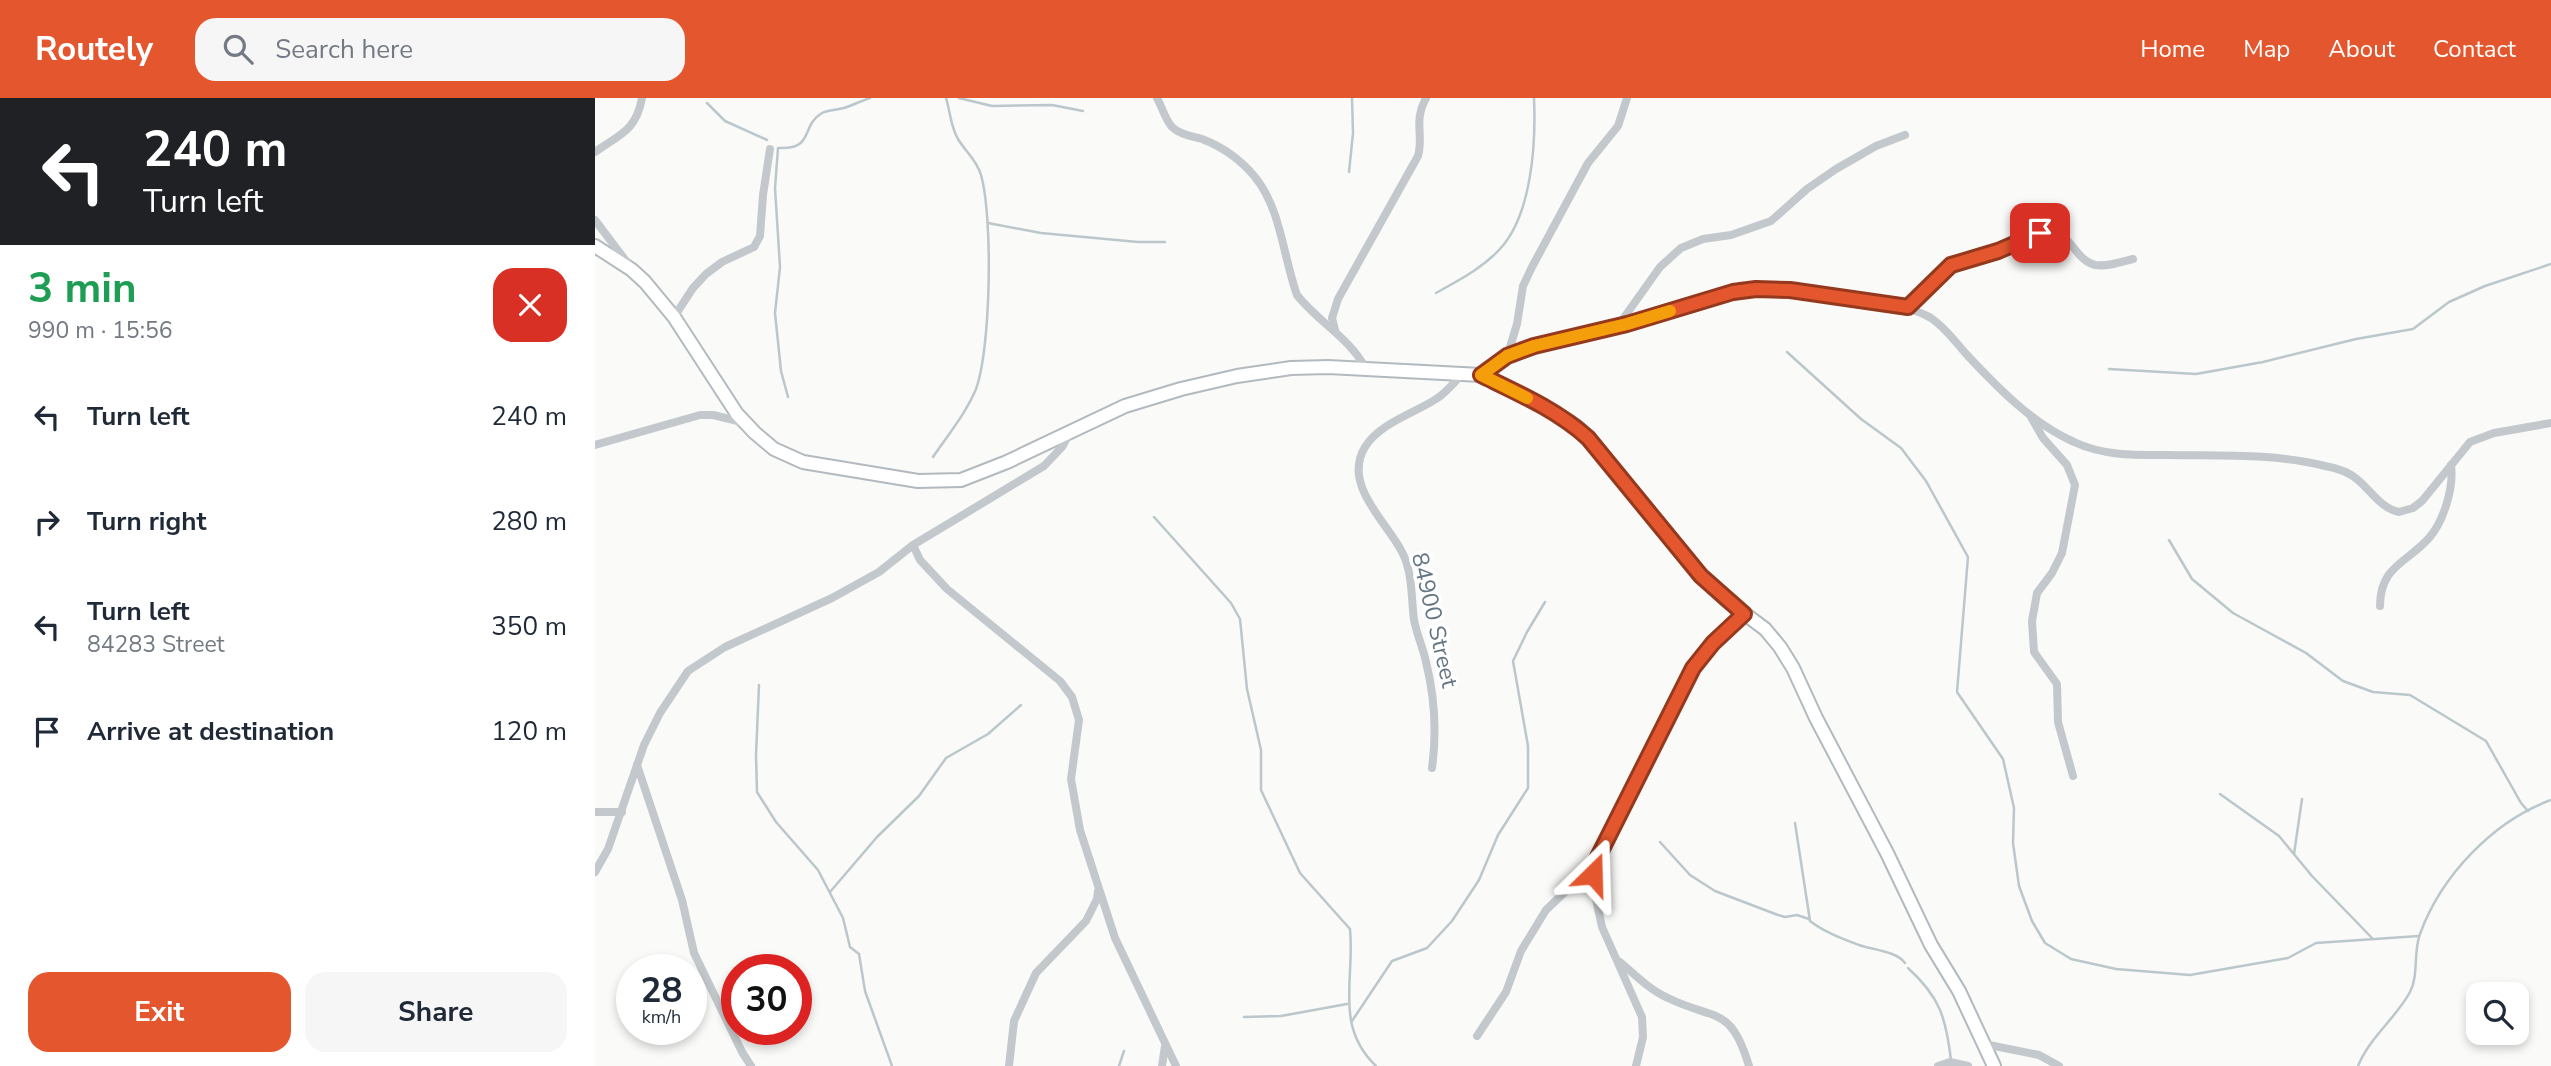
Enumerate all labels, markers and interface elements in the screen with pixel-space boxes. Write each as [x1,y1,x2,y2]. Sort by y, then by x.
search box [195,18,685,81]
text: Routely [35,27,153,72]
icon: search [219,30,257,68]
text: Search here [275,32,413,67]
text: Home [2140,33,2205,65]
text: Map [2243,33,2290,65]
text: About [2328,33,2395,65]
text: Contact [2433,33,2516,65]
text: 240 m [143,116,287,183]
icon: left [28,126,119,217]
text: Turn left [143,180,263,223]
pin [2010,203,2070,263]
icon: arrive [2021,214,2059,252]
text: 3 min [28,260,137,317]
button: close [493,268,567,342]
text: 990 m · 15:56 [28,315,173,346]
icon: left [28,398,66,436]
text: Turn left [87,399,190,434]
text: 240 m [491,399,567,434]
icon: right [28,503,66,541]
text: Turn right [87,504,206,539]
text: 280 m [491,504,567,539]
street label: 84900 Street [1404,550,1465,692]
text: Turn left [87,594,190,629]
icon: left [28,608,66,646]
text: 350 m [491,609,567,644]
text: 84283 Street [87,629,225,660]
icon: arrive [28,713,66,751]
text: Arrive at destination [87,714,334,749]
text: 120 m [491,714,567,749]
position arrow [1556,837,1630,911]
speed limit sign: 30 [721,954,812,1045]
text: 28 [640,967,683,1014]
button: Exit [28,972,291,1052]
button: Share [305,972,567,1052]
map controls [2466,982,2529,1045]
button: search [2466,982,2529,1045]
text: km/h [642,1005,681,1029]

